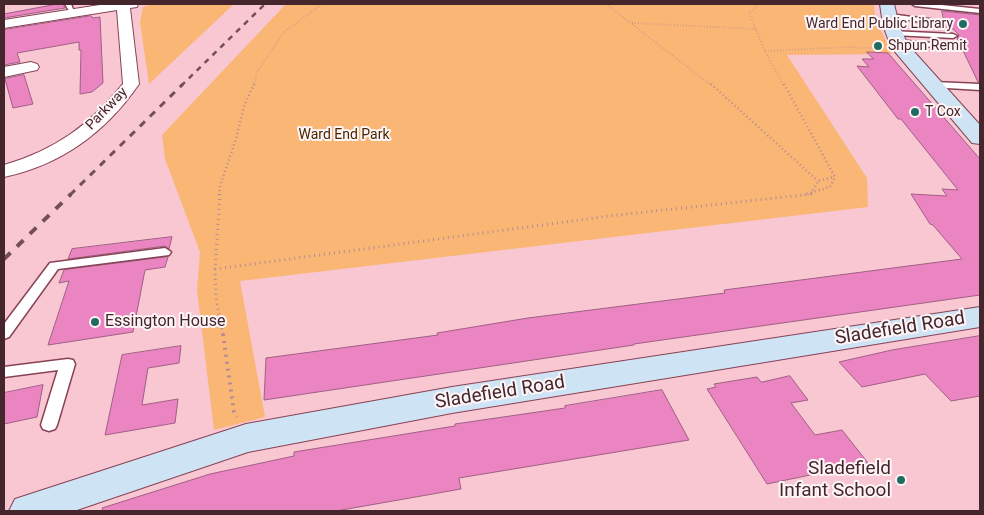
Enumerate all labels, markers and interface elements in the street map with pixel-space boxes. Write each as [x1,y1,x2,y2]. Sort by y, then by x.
place label: Ward End Public Library [806,16,953,32]
marker: Ward End Public Library [957,18,969,30]
place label: Shpun Remit [888,38,967,54]
marker: Shpun Remit [872,40,884,52]
street label: Parkway [83,84,131,134]
place label: T Cox [925,104,961,120]
marker: T Cox [909,106,921,118]
park label: Ward End Park [298,127,390,143]
street label: Sladefield Road [833,307,967,351]
place label: Essington House [105,312,225,332]
marker: Essington House [89,316,101,328]
street label: Sladefield Road [433,371,567,415]
place label: Sladefield Infant School [779,458,891,502]
marker: Sladefield Infant School [895,474,907,486]

